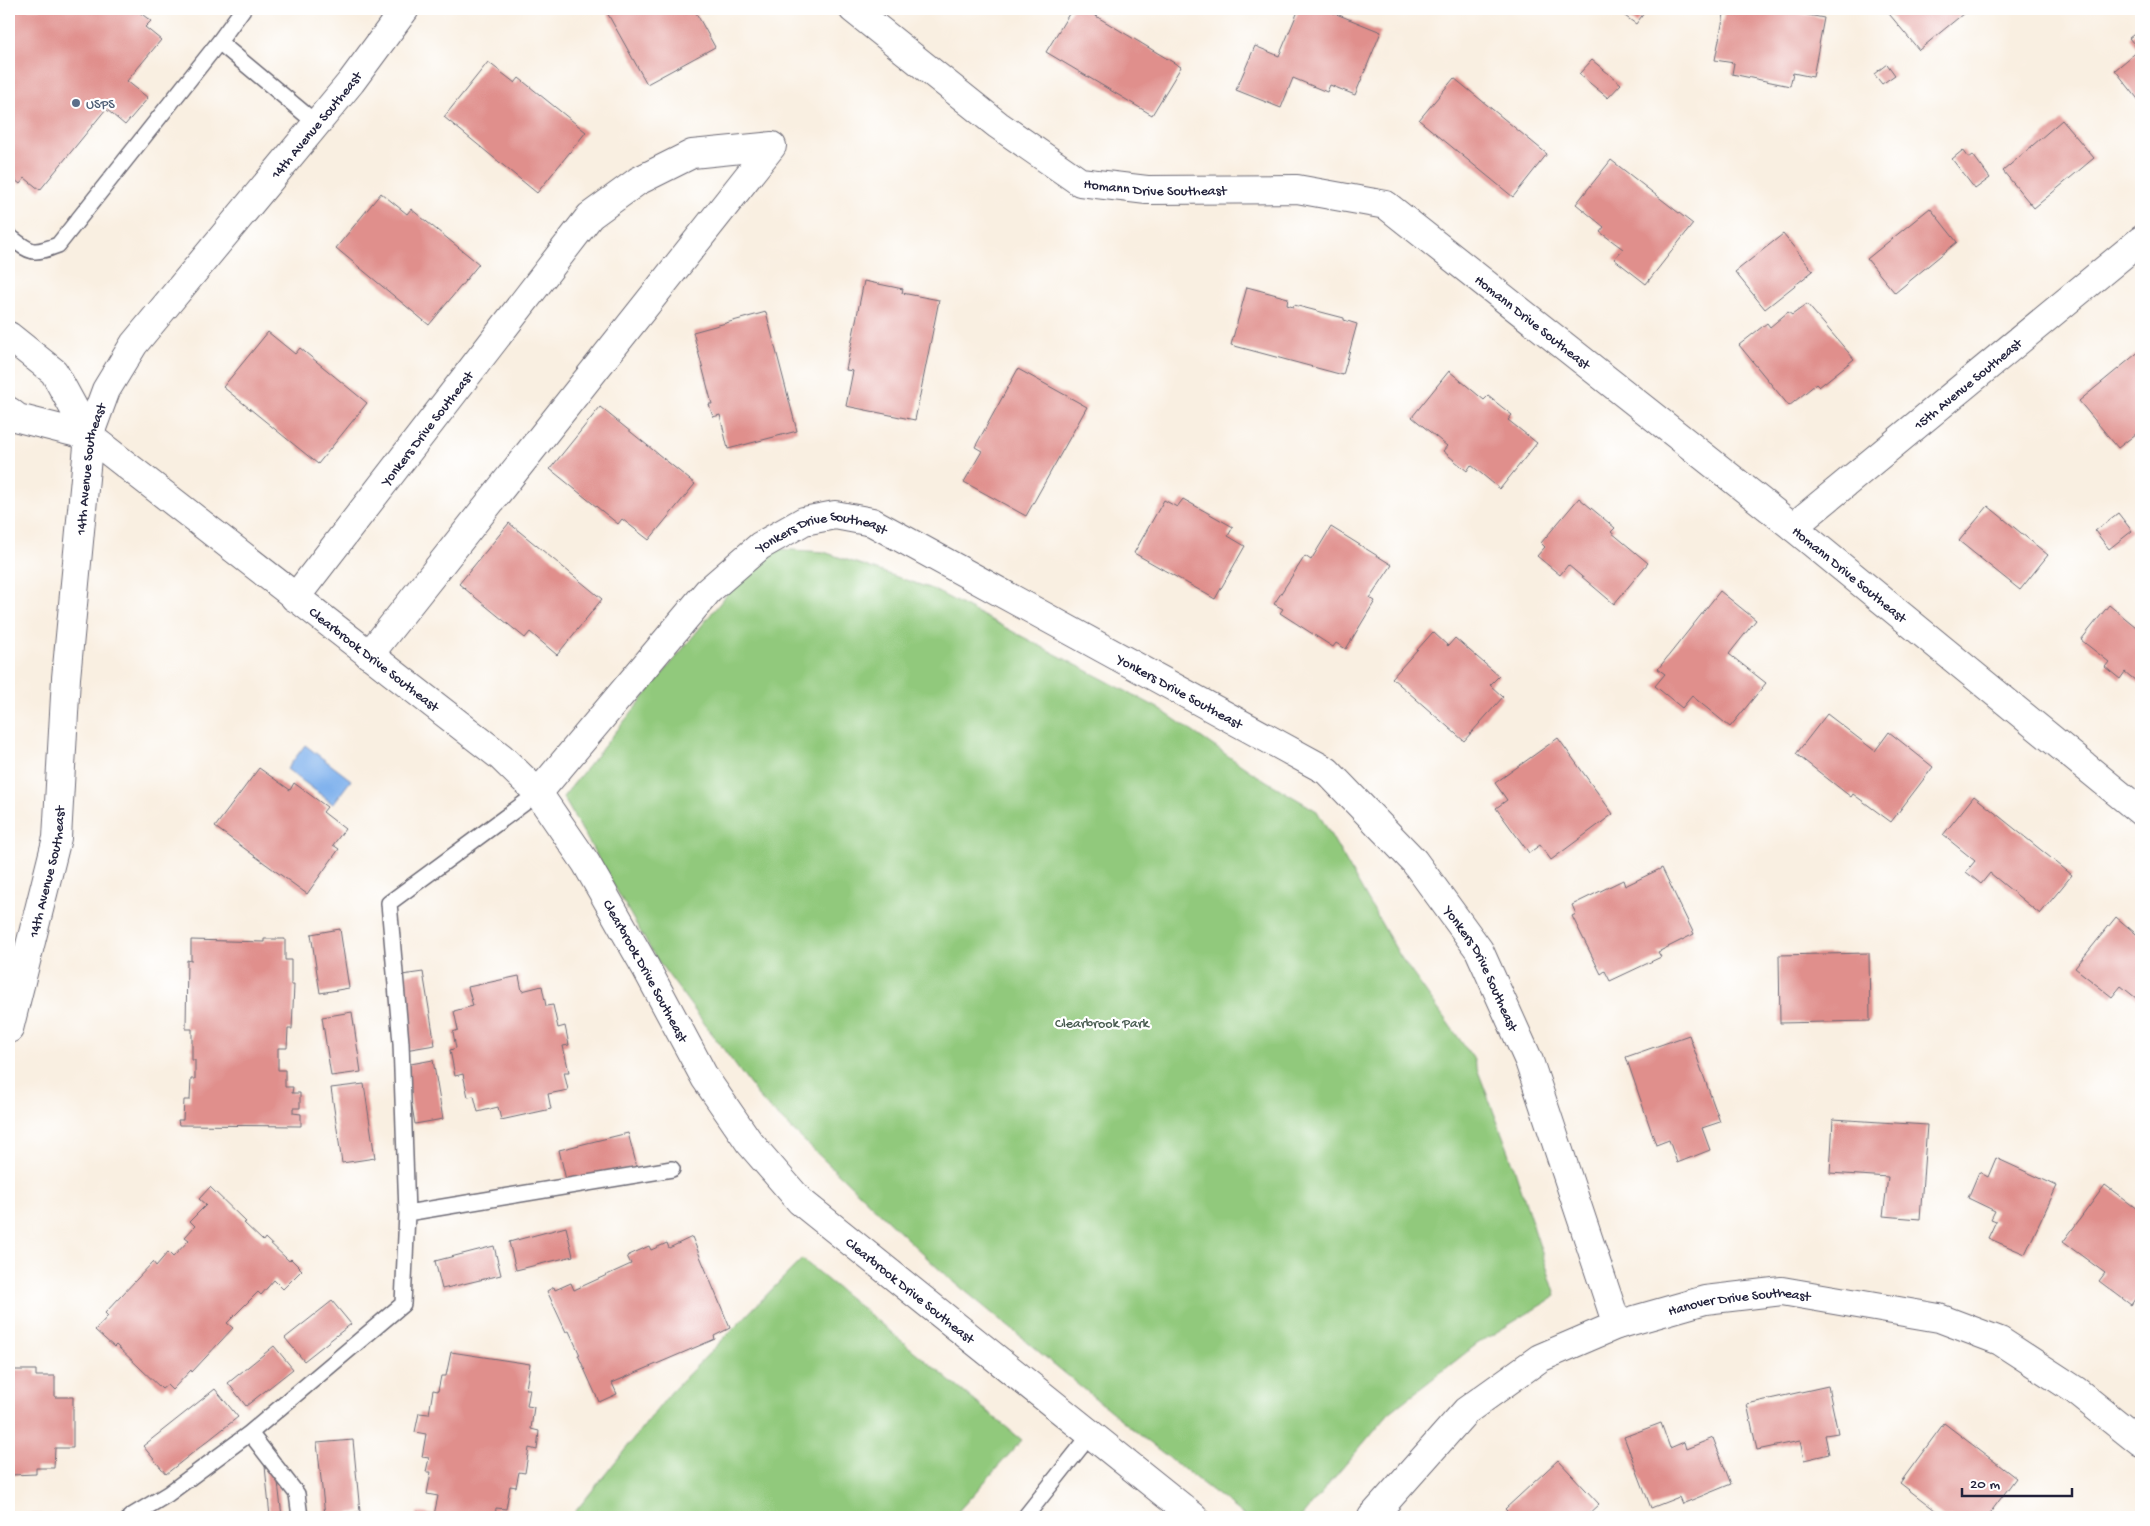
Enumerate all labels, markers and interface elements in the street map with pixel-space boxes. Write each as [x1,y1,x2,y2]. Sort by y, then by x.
street label: 14th Avenue Southeast [268,68,367,184]
marker: USPS [70,97,82,109]
place label: USPS [86,97,115,114]
street label: Homann Drive Southeast [1083,177,1228,201]
street label: Homann Drive Southeast [1470,272,1594,375]
street label: 15th Avenue Southeast [1911,335,2027,435]
street label: Yonkers Drive Southeast [377,367,479,492]
street label: 14th Avenue Southeast [74,400,112,537]
street label: Yonkers Drive Southeast [751,509,891,558]
street label: Homann Drive Southeast [1788,524,1910,628]
street label: Clearbrook Drive Southeast [304,604,443,717]
street label: Yonkers Drive Southeast [1111,651,1246,735]
street label: 14th Avenue Southeast [26,804,70,940]
street label: Clearbrook Drive Southeast [598,897,691,1047]
street label: Yonkers Drive Southeast [1438,902,1521,1036]
park label: Clearbrook Park [1055,1016,1151,1033]
street label: Clearbrook Drive Southeast [841,1235,978,1349]
street label: Hanover Drive Southeast [1666,1285,1813,1321]
scale bar [1962,1466,2072,1498]
text: 20 m [1970,1476,2000,1494]

